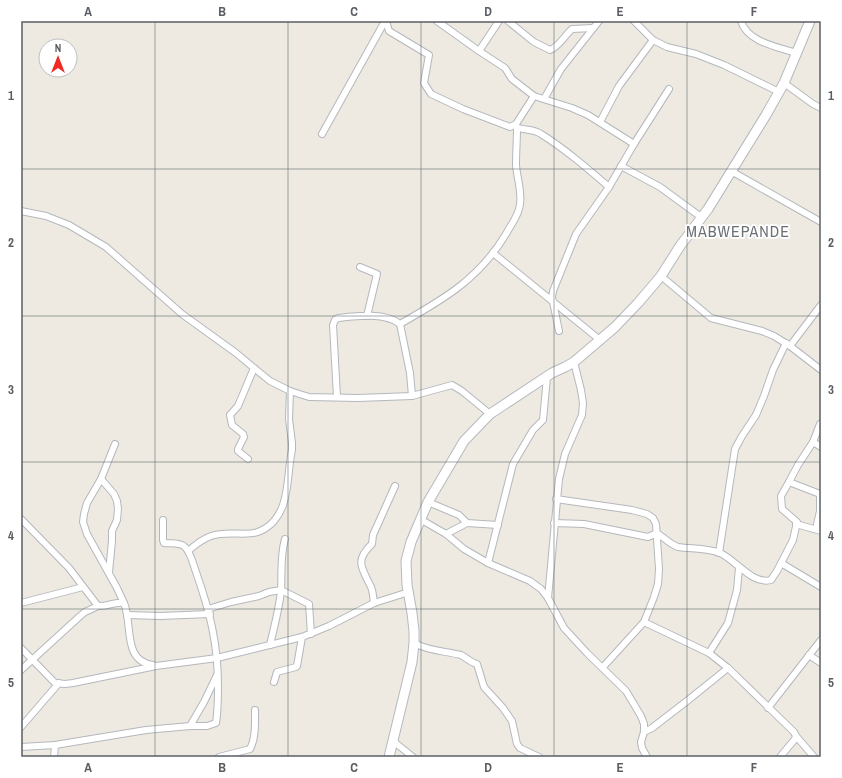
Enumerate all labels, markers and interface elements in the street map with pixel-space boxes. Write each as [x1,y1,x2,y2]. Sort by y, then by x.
text: A [84,3,92,20]
text: B [218,3,226,20]
text: C [350,3,358,20]
text: D [484,3,492,20]
text: E [616,3,624,20]
text: F [751,3,758,20]
north arrow [38,38,78,78]
text: N [55,41,61,55]
text: 1 [8,87,14,104]
text: 1 [828,87,834,104]
district label: MABWEPANDE [686,220,790,242]
text: 2 [8,234,14,251]
text: 2 [828,234,834,251]
text: 3 [8,381,14,398]
text: 3 [828,381,834,398]
text: 4 [8,527,14,544]
text: 4 [828,527,834,544]
text: 5 [8,674,14,691]
text: 5 [828,674,834,691]
text: A [84,759,92,776]
text: B [218,759,226,776]
text: C [350,759,358,776]
text: D [484,759,492,776]
text: E [616,759,624,776]
text: F [751,759,758,776]

